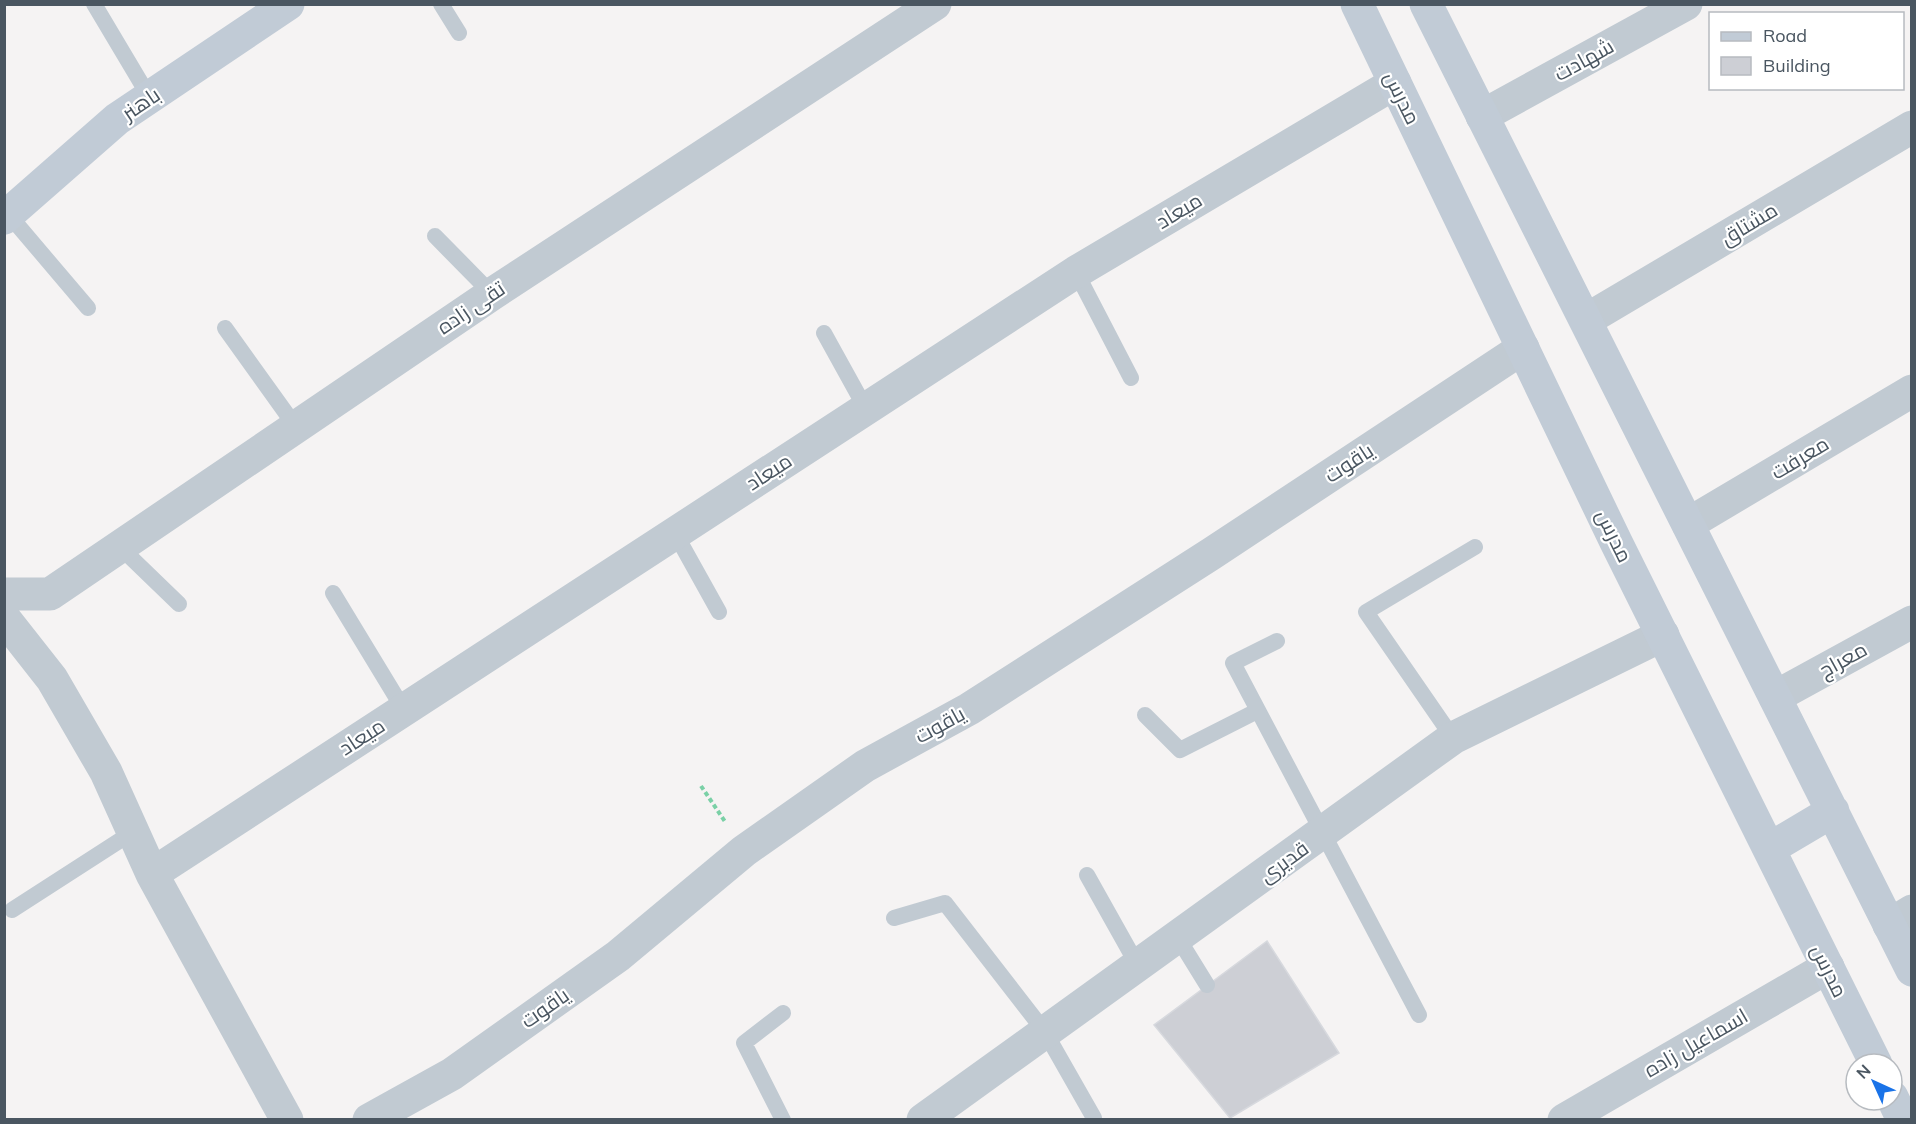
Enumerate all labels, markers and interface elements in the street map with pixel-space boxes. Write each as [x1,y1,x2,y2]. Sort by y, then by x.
legend [1709,12,1904,90]
text: Road [1763,24,1807,47]
street label: شهادت [1549,32,1618,87]
text: Building [1763,54,1831,77]
street label: مدرس [1378,67,1427,129]
street label: باهنر [115,81,165,126]
street label: میعاد [1151,186,1206,234]
street label: مشتاق [1715,196,1782,251]
street label: تقی زاده [431,275,510,340]
street label: معرفت [1766,430,1833,485]
street label: یاقوت [1319,437,1378,488]
street label: میعاد [741,447,796,496]
street label: مدرس [1590,505,1639,567]
street label: معراج [1814,635,1872,685]
street label: یاقوت [910,700,969,748]
street label: میعاد [334,712,389,761]
street label: قدیری [1254,835,1314,889]
street label: مدرس [1805,940,1854,1002]
street label: یاقوت [515,981,574,1033]
street label: اسماعیل زاده [1639,1002,1753,1083]
north arrow [1844,1052,1904,1112]
text: N [1852,1060,1875,1083]

